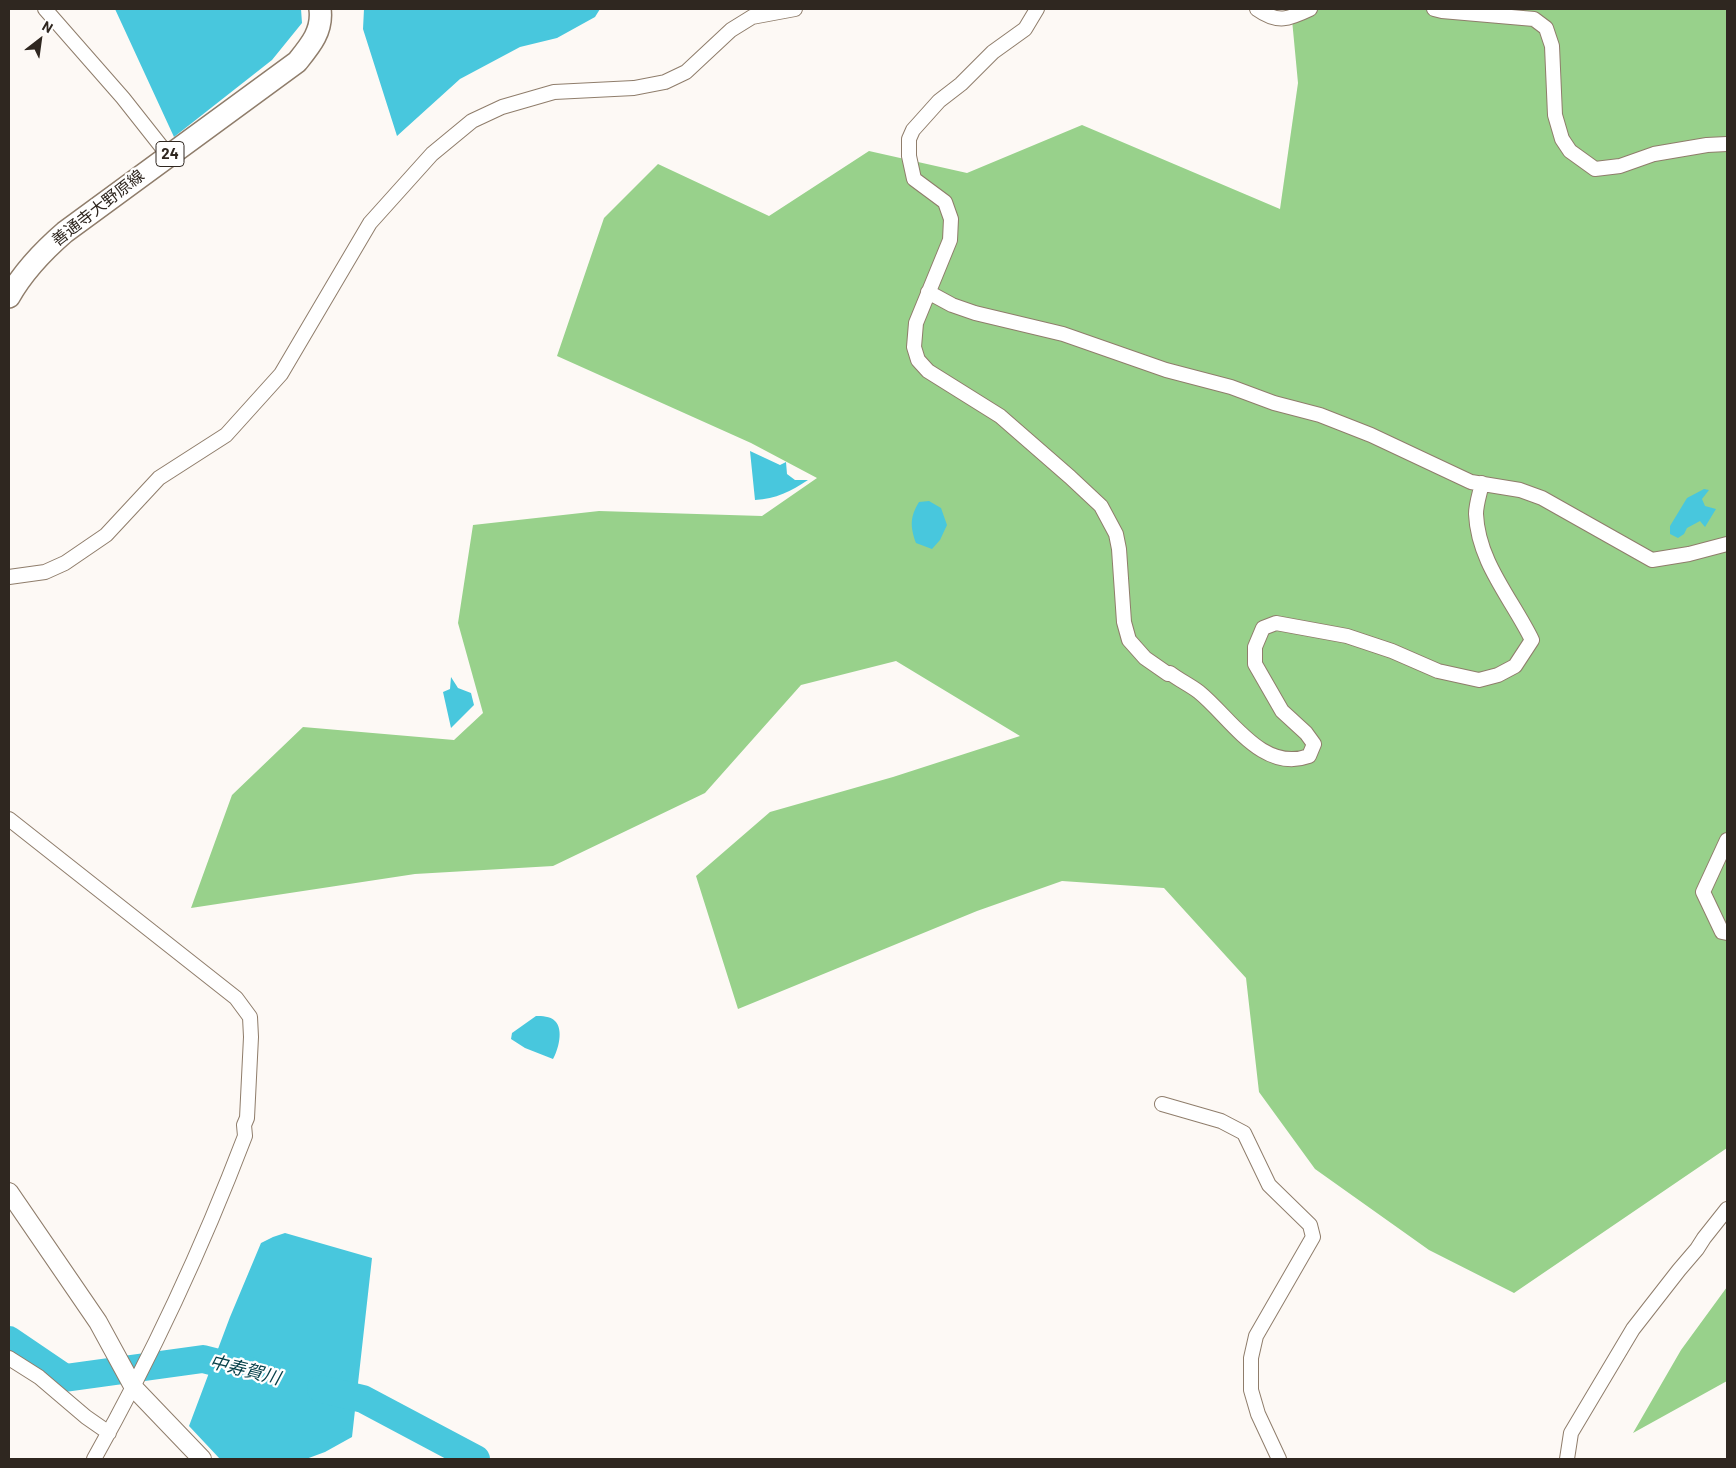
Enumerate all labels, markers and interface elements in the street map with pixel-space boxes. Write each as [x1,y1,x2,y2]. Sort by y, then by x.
north arrow [15,15,65,65]
text: N [39,17,56,36]
road number: 24 [156,142,184,166]
street label: 善通寺大野原線 [48,166,148,250]
water label: 中寿賀川 [207,1351,283,1389]

